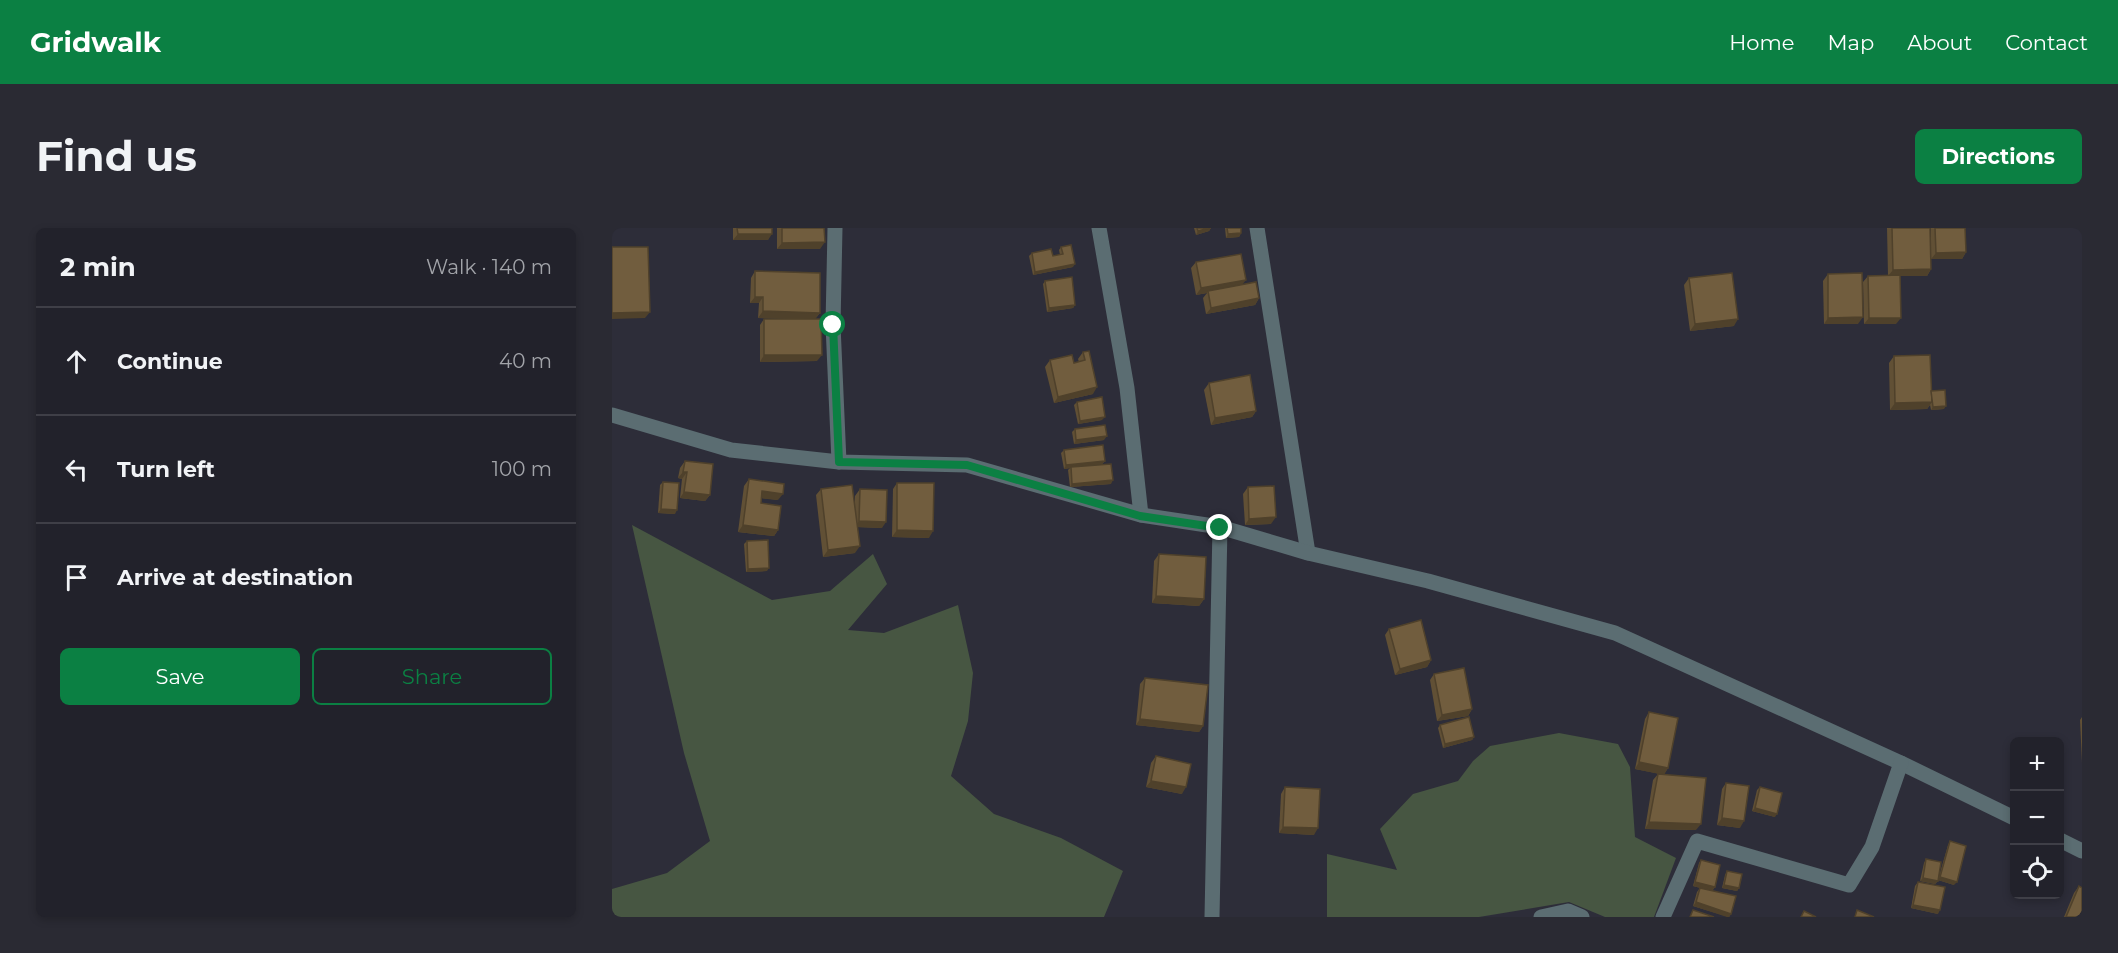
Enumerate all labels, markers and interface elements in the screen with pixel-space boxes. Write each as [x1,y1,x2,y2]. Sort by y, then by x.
text: Gridwalk [30,25,161,59]
text: Home [1729,30,1794,55]
text: Map [1827,30,1874,55]
text: About [1907,30,1972,55]
text: Contact [2005,30,2088,55]
button: Directions [1915,129,2082,184]
text: Find us [36,130,197,182]
text: 2 min [60,251,136,283]
text: Walk · 140 m [426,255,552,279]
route start [819,311,845,337]
icon: ahead [60,345,93,378]
text: Continue [117,348,223,375]
text: 40 m [499,349,552,373]
icon: left [60,453,93,486]
text: Turn left [117,456,215,483]
text: 100 m [492,457,552,481]
route end [1206,514,1232,540]
icon: arrive [60,561,93,594]
text: Arrive at destination [117,564,353,591]
button: Save [60,648,300,705]
button: Share [312,648,552,705]
map controls [2010,737,2064,899]
button: + [2010,737,2064,791]
button: − [2010,791,2064,845]
button: locate [2010,845,2064,899]

